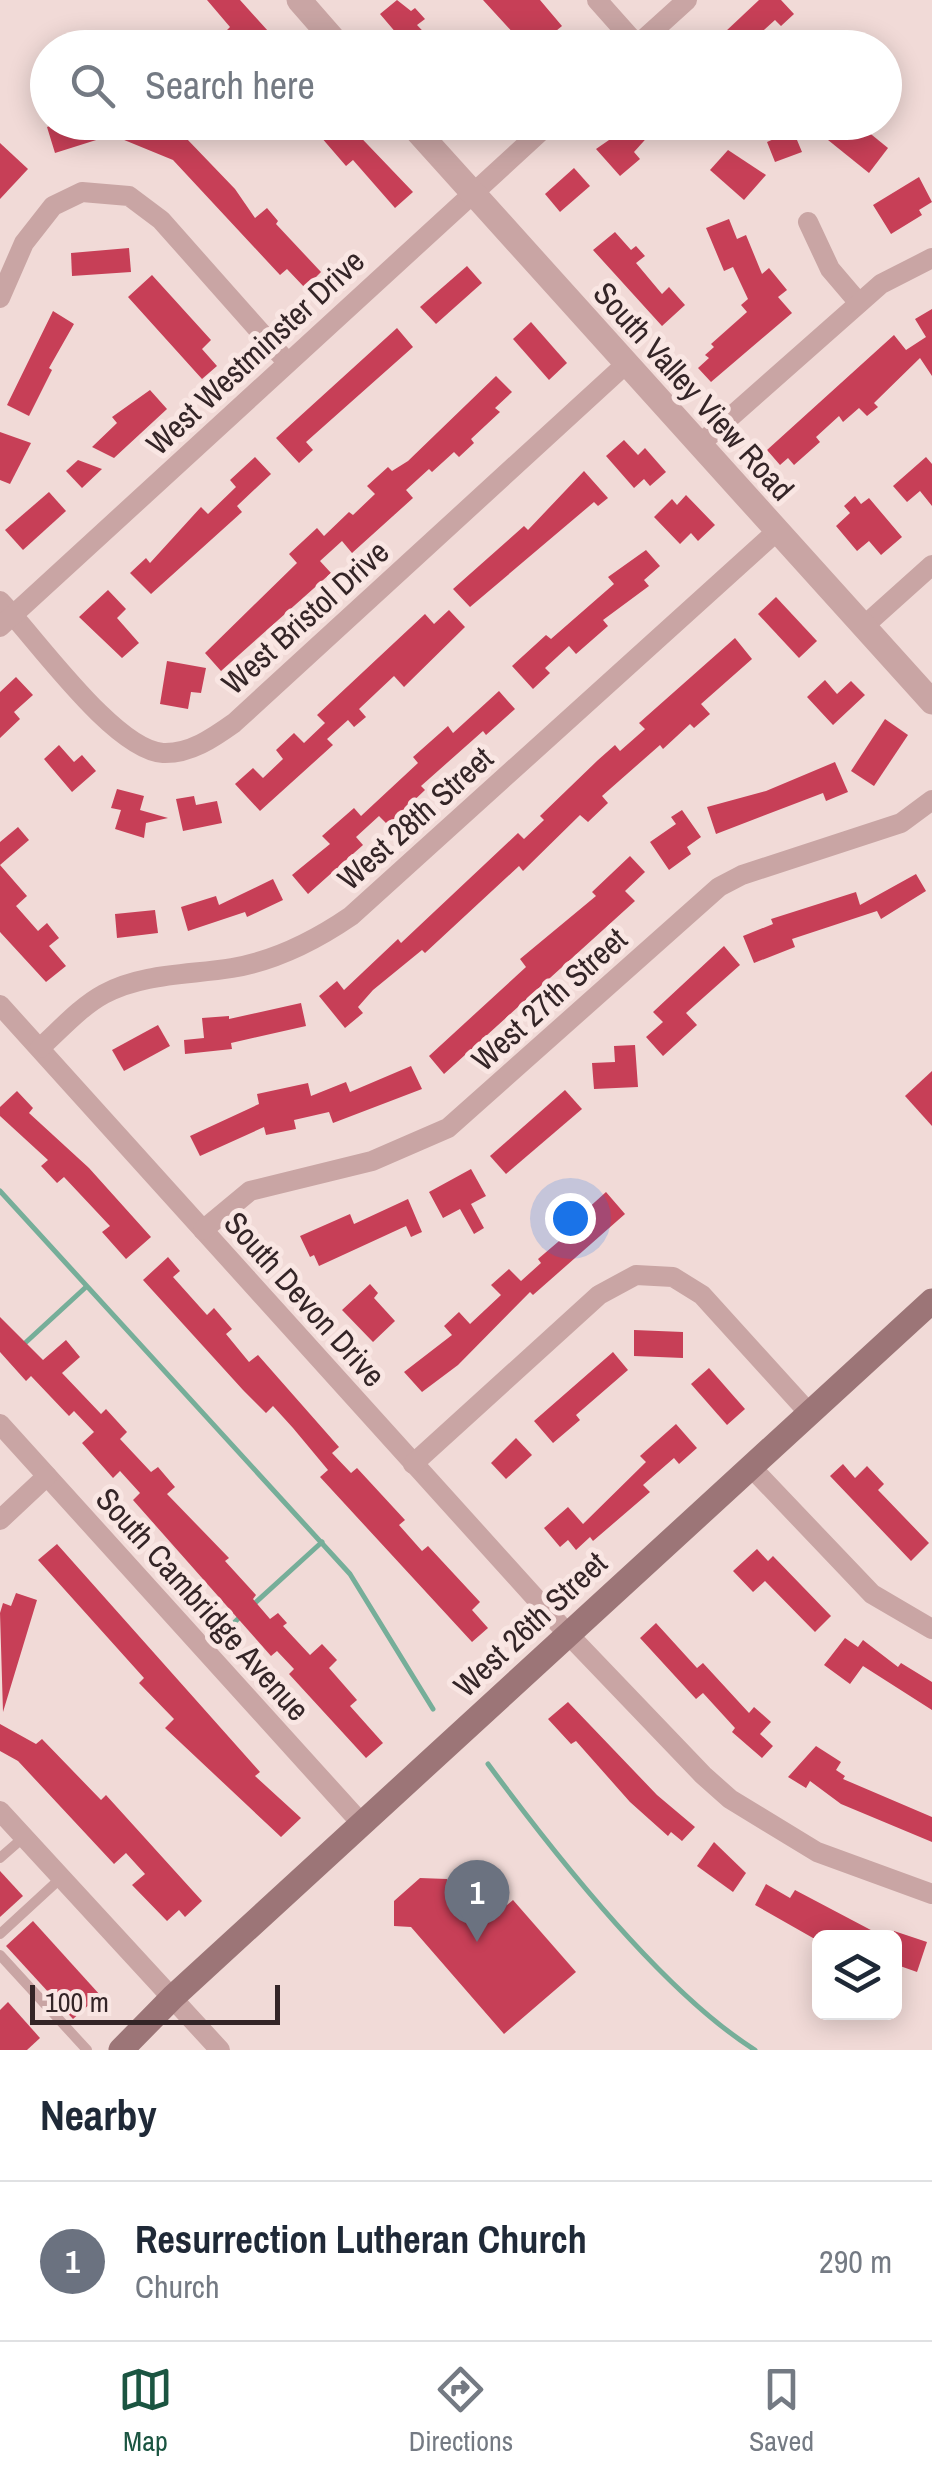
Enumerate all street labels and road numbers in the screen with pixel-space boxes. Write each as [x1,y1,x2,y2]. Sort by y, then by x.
street label: West Westminster Drive [137,240,373,464]
street label: South Valley View Road [584,272,804,510]
street label: West Bristol Drive [212,530,398,704]
street label: West 28th Street [328,737,502,899]
street label: West 27th Street [462,918,636,1080]
street label: South Devon Drive [215,1202,395,1396]
street label: South Cambridge Avenue [87,1478,319,1730]
street label: West 26th Street [444,1542,616,1706]

